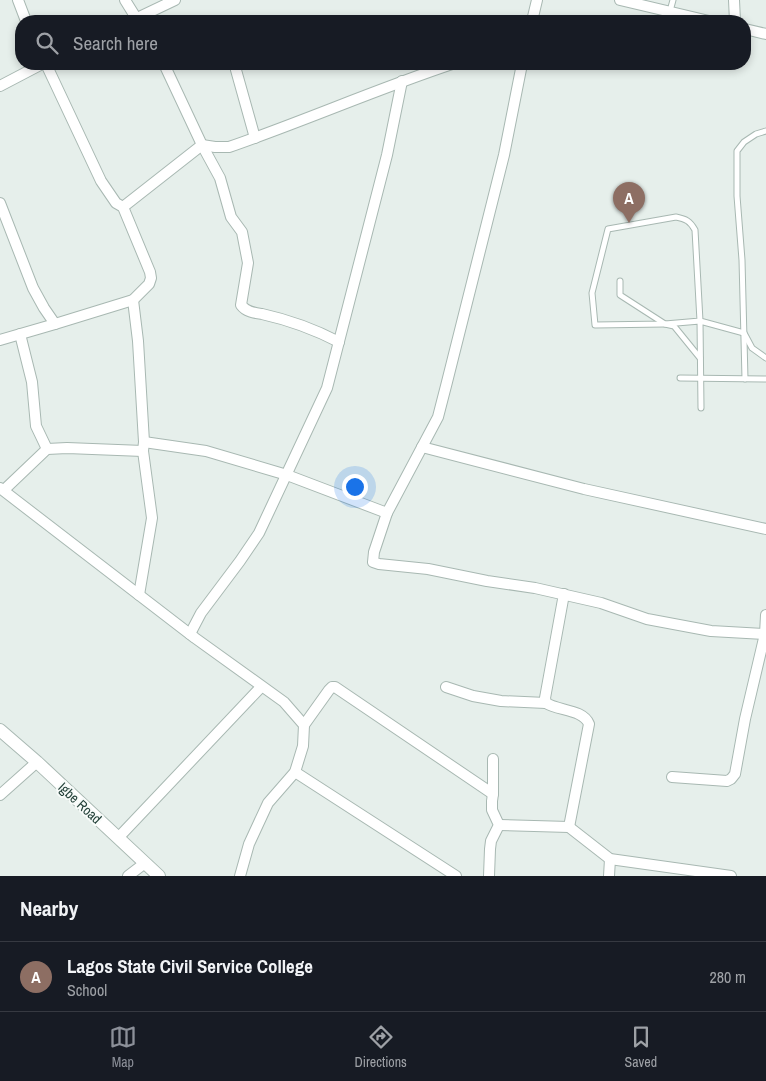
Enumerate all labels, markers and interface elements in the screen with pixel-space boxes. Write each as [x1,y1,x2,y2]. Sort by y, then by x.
search box [15,15,751,70]
icon: search [33,29,61,57]
text: Search here [73,30,158,56]
pin: A [613,182,645,223]
your location [342,474,368,500]
street label: Igbe Road [54,778,106,828]
text: Nearby [20,894,78,923]
text: Lagos State Civil Service College [67,953,313,979]
text: A [31,966,41,988]
text: 280 m [710,966,746,988]
text: School [67,979,107,1001]
tab: Map [109,1023,137,1071]
tab: Directions [355,1023,407,1071]
tab: Saved [625,1023,657,1071]

